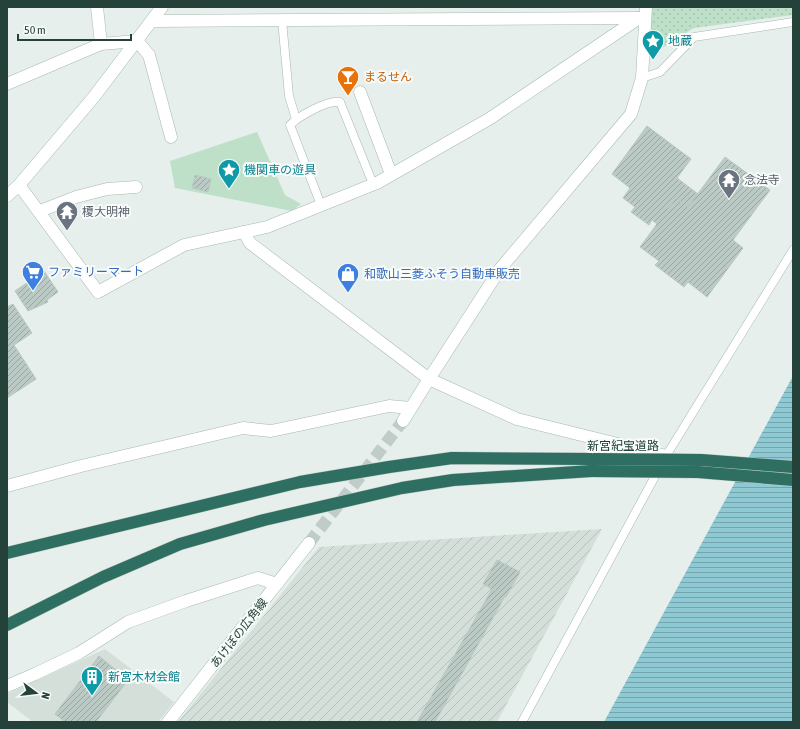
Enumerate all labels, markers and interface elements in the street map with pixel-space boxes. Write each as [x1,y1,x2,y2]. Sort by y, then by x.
scale bar [18,16,131,42]
text: 50 m [24,23,46,37]
place icon: 地蔵 [640,28,666,61]
place label: 地蔵 [668,34,692,48]
bar icon: まるせん [335,64,361,97]
place label: まるせん [364,70,412,84]
place icon: 機関車の遊具 [216,157,242,190]
place label: 機関車の遊具 [244,163,316,177]
temple icon: 念法寺 [716,167,742,200]
place label: 念法寺 [744,173,780,187]
temple icon: 榎大明神 [54,199,80,232]
place label: 榎大明神 [82,205,130,219]
supermarket icon: ファミリーマート [20,259,46,292]
shop icon: 和歌山三菱ふそう自動車販売 [335,261,361,294]
place label: ファミリーマート [48,265,144,279]
place label: 和歌山三菱ふそう自動車販売 [364,267,520,281]
street label: 新宮紀宝道路 [587,439,659,453]
street label: あけぼの広角線 [208,596,270,670]
building icon: 新宮木材会館 [79,664,105,697]
place label: 新宮木材会館 [108,670,180,684]
north arrow [16,673,56,713]
text: N [39,691,52,700]

